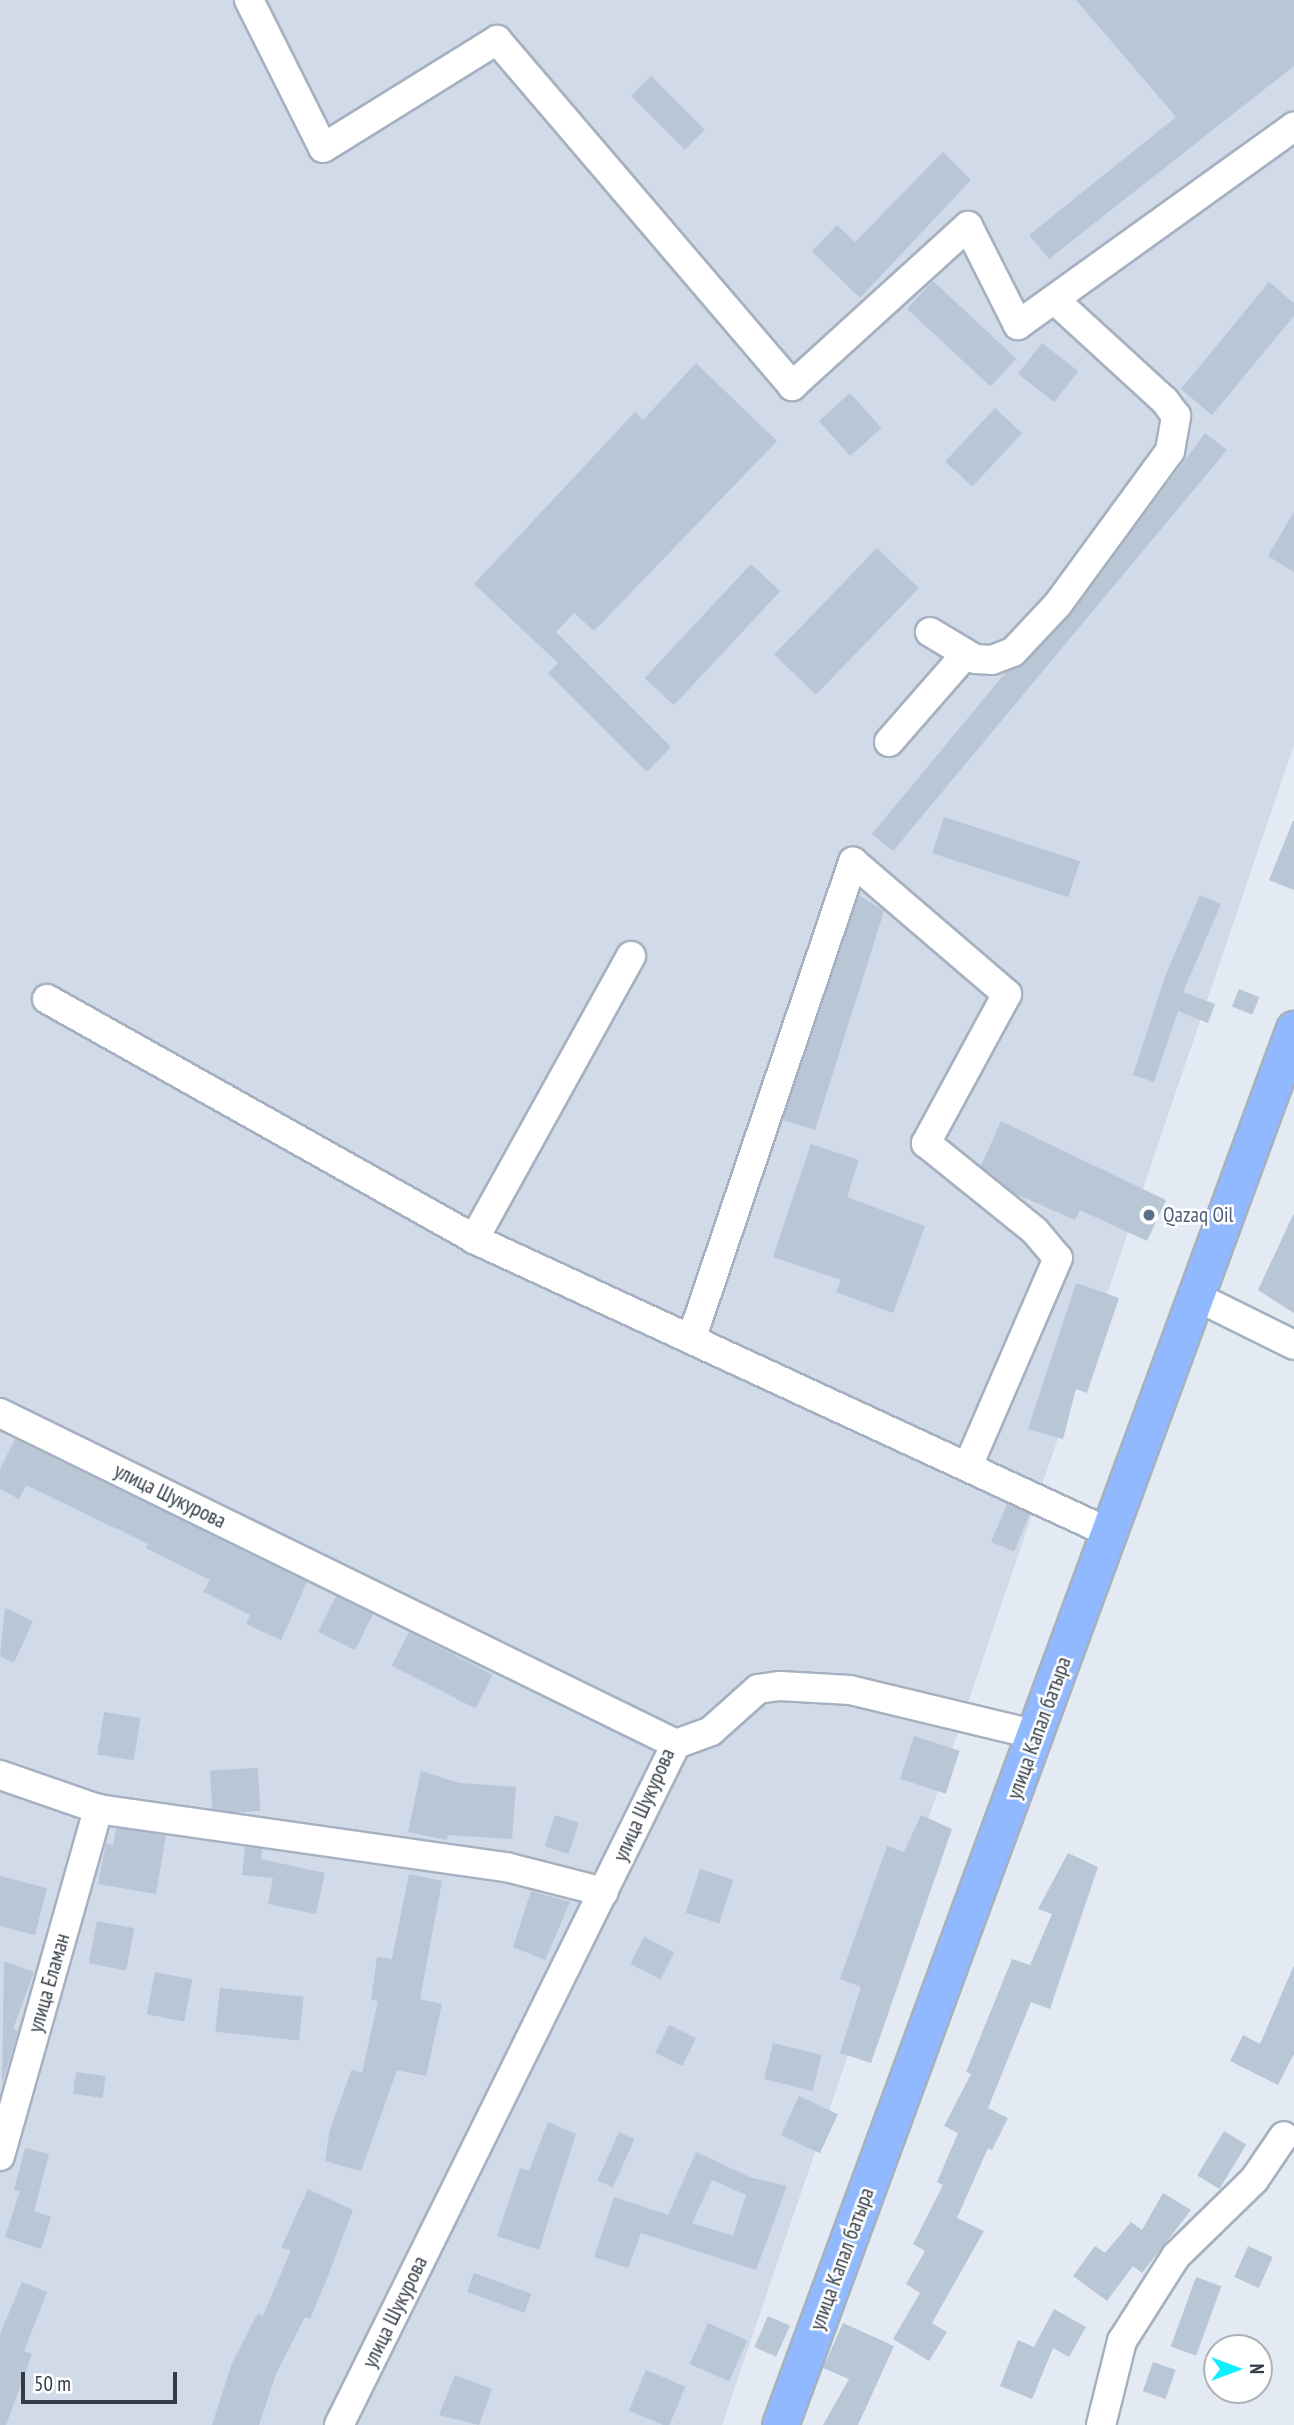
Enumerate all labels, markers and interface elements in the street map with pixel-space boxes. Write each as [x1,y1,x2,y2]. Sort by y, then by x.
place label: Qazaq Oil [1163,1202,1233,1228]
marker: Qazaq Oil [1141,1207,1157,1223]
street label: улица Шукурова [110,1458,230,1534]
street label: улица Капал батыра [1002,1653,1076,1803]
street label: улица Шукурова [608,1745,680,1865]
street label: улица Еламан [23,1931,75,2035]
street label: улица Капал батыра [805,2184,879,2334]
street label: улица Шукурова [357,2252,433,2372]
north arrow [1203,2334,1273,2404]
scale bar [24,2358,180,2402]
text: N [1245,2364,1269,2374]
text: 50 m [34,2370,71,2397]

